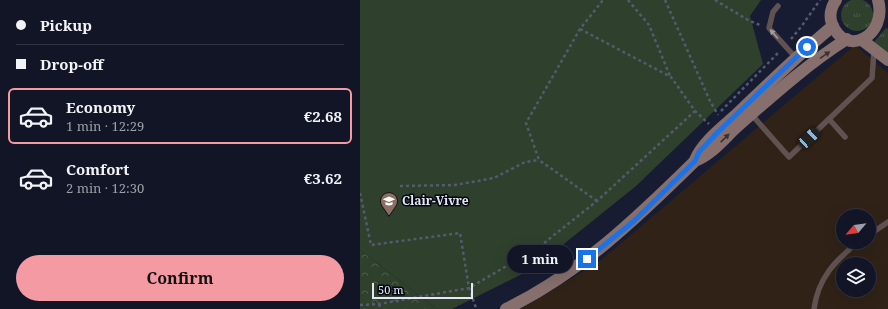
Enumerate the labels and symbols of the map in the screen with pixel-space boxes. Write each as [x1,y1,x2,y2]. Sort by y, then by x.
one-way arrow [769,29,778,39]
route start [798,38,816,56]
one-way arrow [820,51,830,59]
car [796,125,822,151]
one-way arrow [720,133,730,143]
school or university icon: Clair-Vivre [379,191,399,216]
place label: Clair-Vivre [402,192,469,209]
north arrow [836,209,876,249]
callout: 1 min [507,245,573,273]
route end [578,250,596,268]
scale bar [372,281,473,300]

